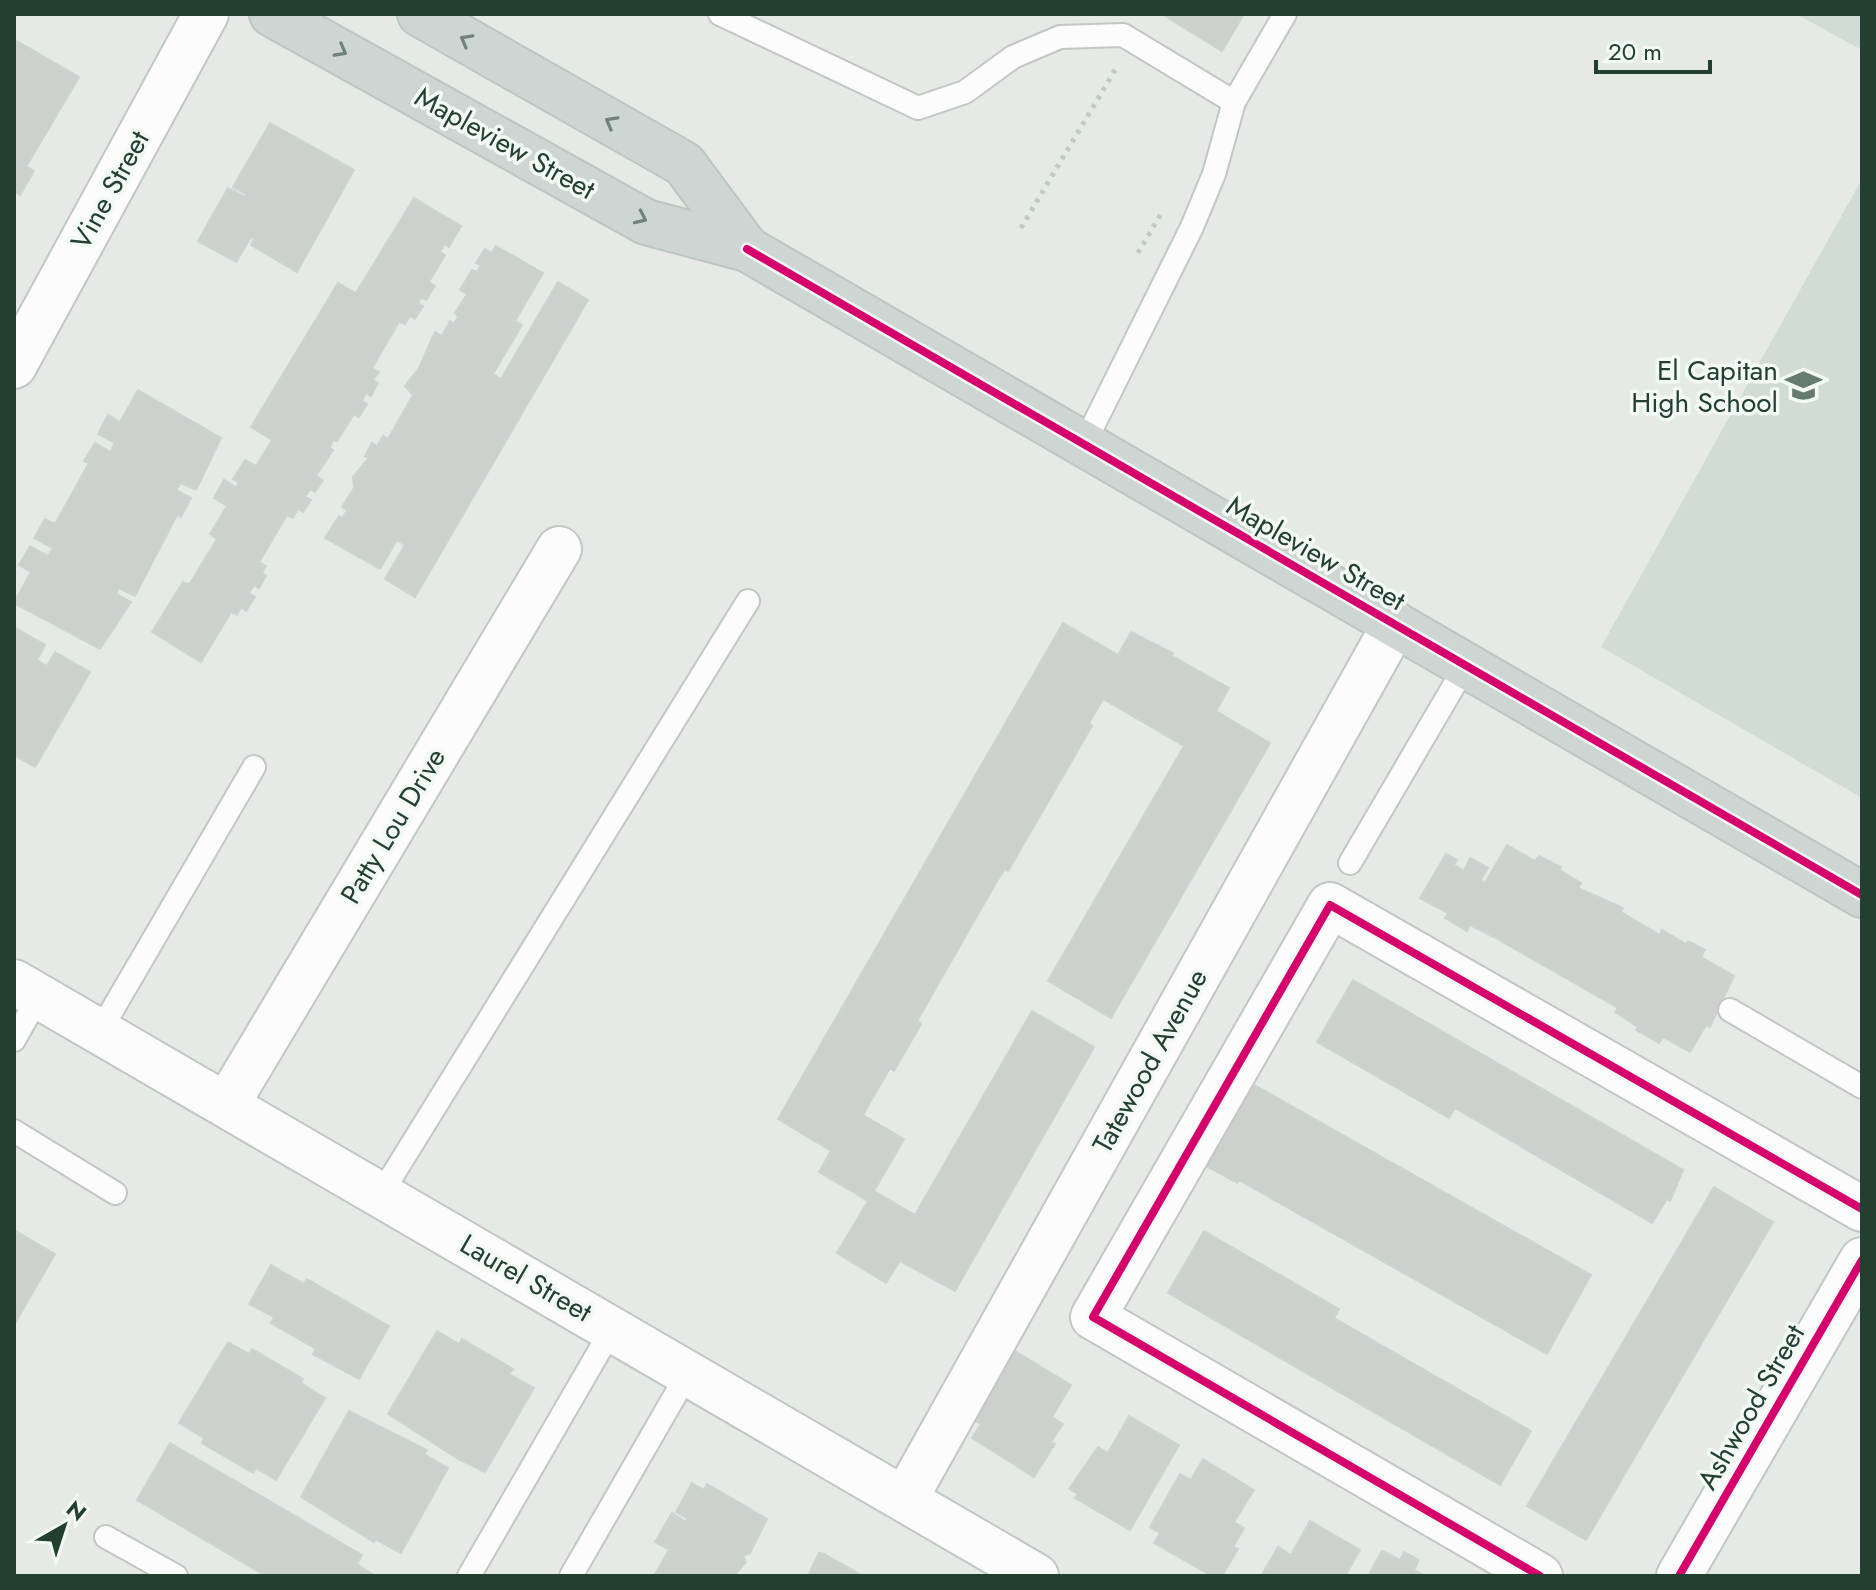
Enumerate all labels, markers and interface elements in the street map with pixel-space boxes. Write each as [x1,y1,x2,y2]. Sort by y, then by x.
scale bar [1596,24,1710,74]
one-way arrow [460,34,474,49]
text: 20 m [1608,34,1662,69]
one-way arrow [333,41,347,56]
street label: Mapleview Street [407,76,603,210]
one-way arrow [605,117,619,132]
street label: Vine Street [61,123,160,257]
one-way arrow [633,208,648,224]
place label: El Capitan High School [1631,350,1778,423]
school or university icon: El Capitan High School [1785,367,1823,405]
street label: Mapleview Street [1219,485,1413,621]
street label: Patty Lou Drive [330,740,456,912]
street label: Tatewood Avenue [1082,961,1218,1161]
street label: Laurel Street [453,1224,600,1332]
street label: Ashwood Street [1687,1317,1815,1497]
north arrow [24,1486,104,1566]
text: N [60,1493,93,1528]

